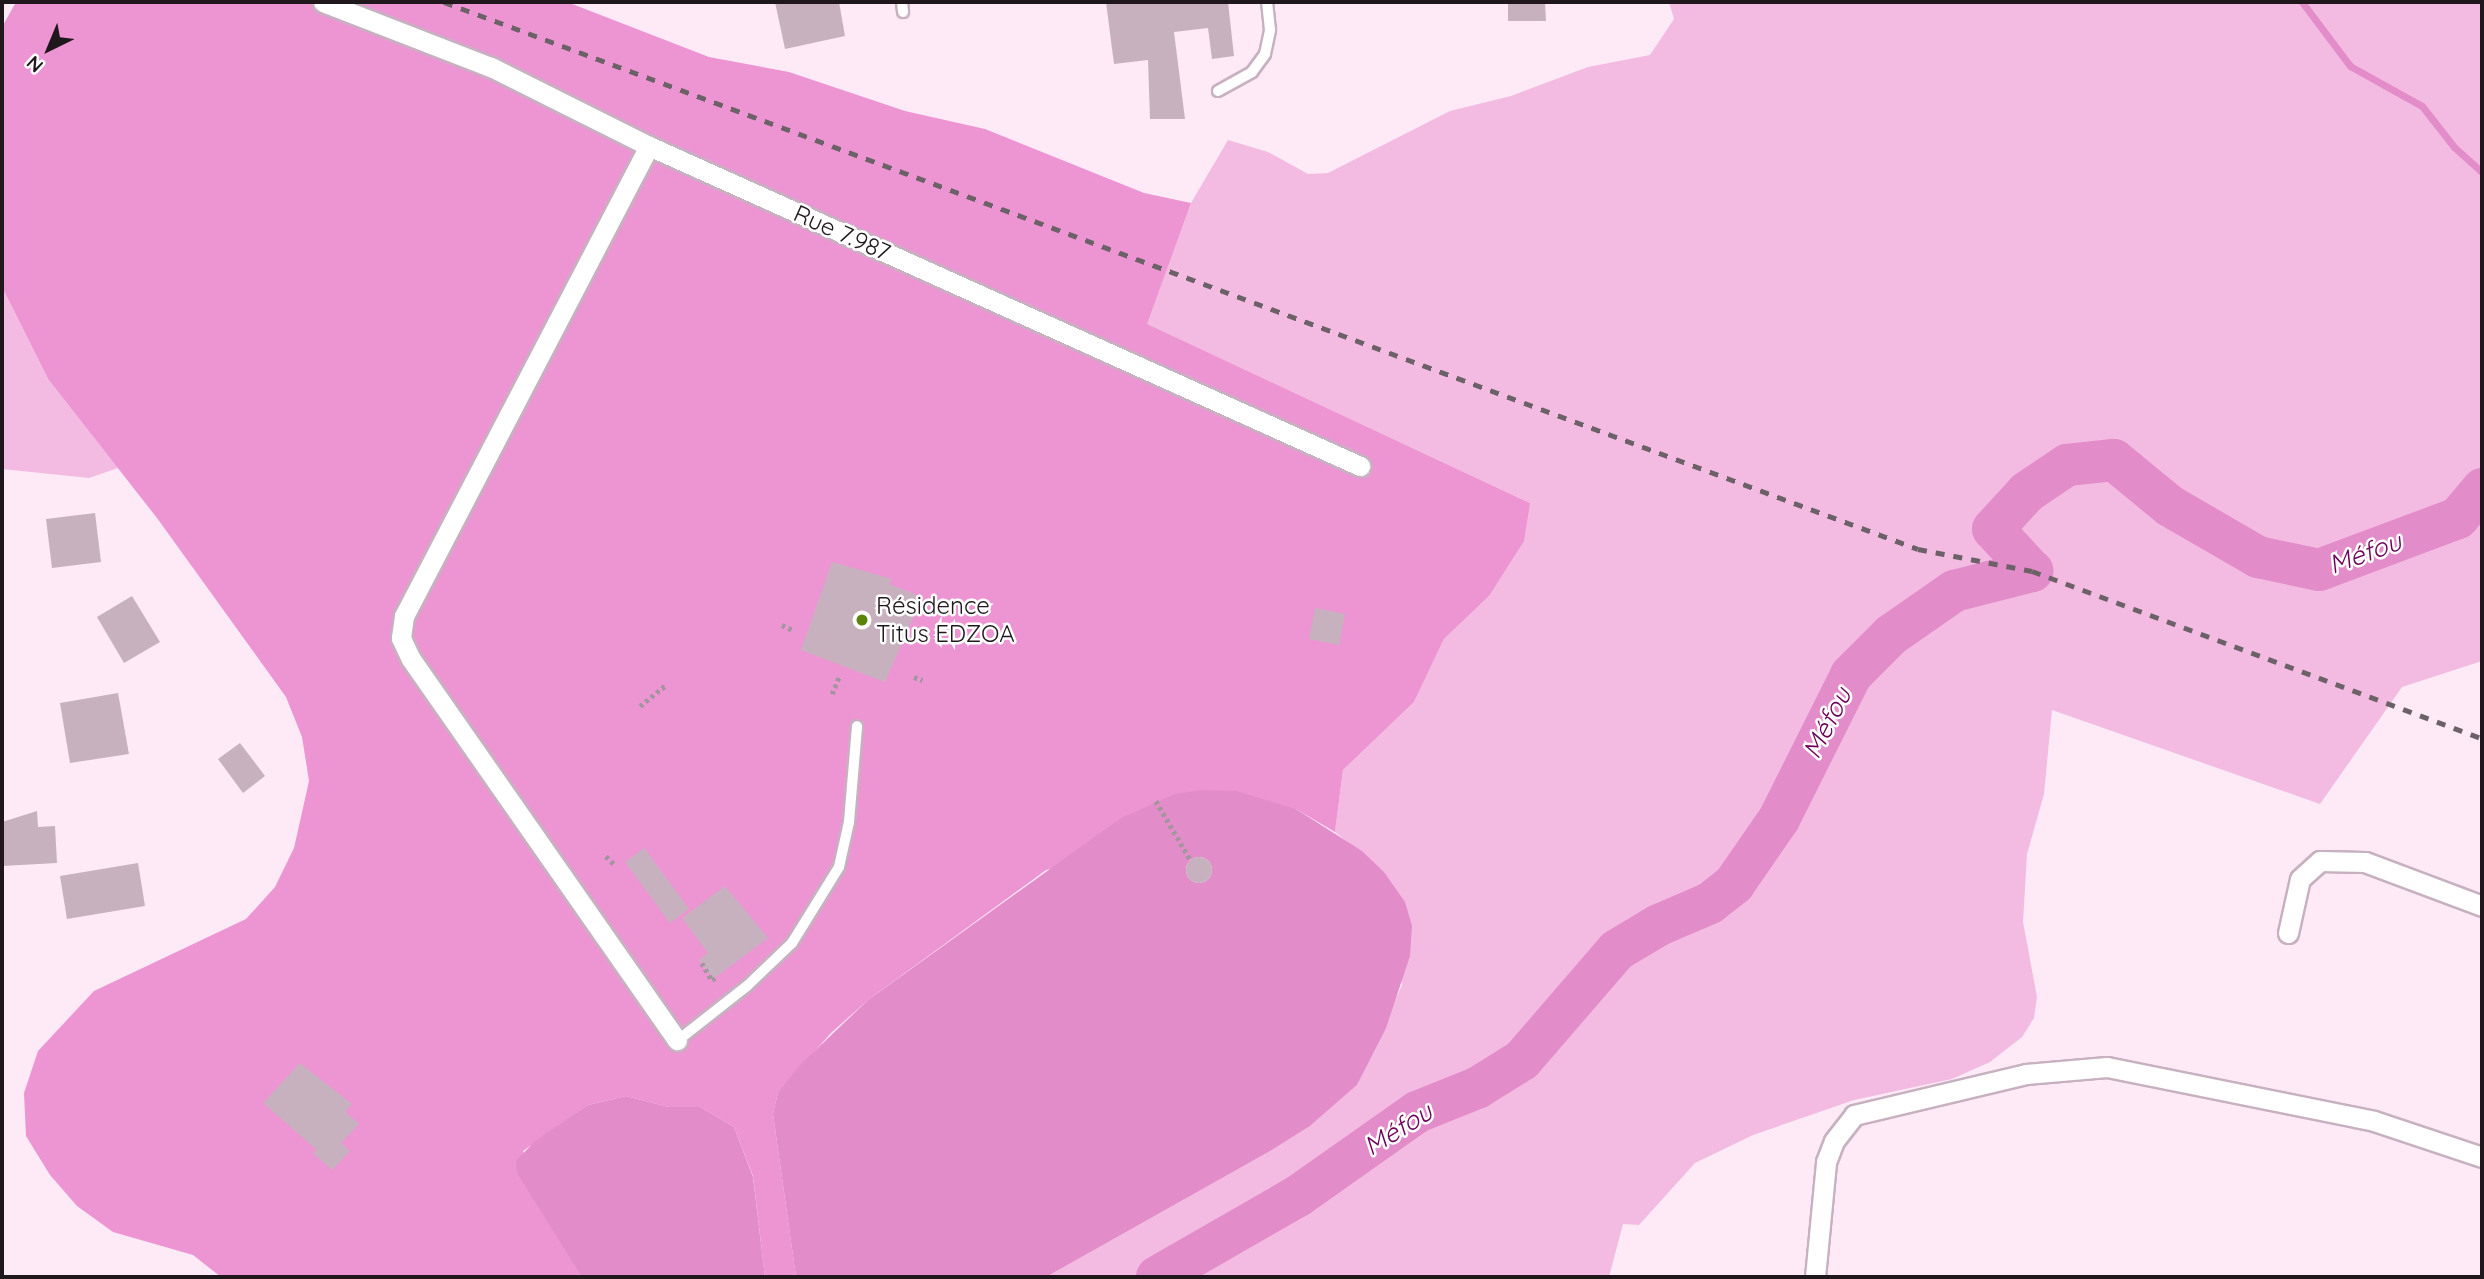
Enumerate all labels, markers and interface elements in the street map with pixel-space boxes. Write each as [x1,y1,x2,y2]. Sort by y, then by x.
north arrow [14,14,84,84]
text: N [21,51,48,78]
street label: Rue 7.987 [789,199,895,267]
water label: Méfou [2324,526,2406,580]
place label: Résidence Titus EDZOA [876,592,1015,648]
marker: Résidence Titus EDZOA [854,612,870,628]
water label: Méfou [1796,682,1858,764]
water label: Méfou [1358,1096,1438,1162]

